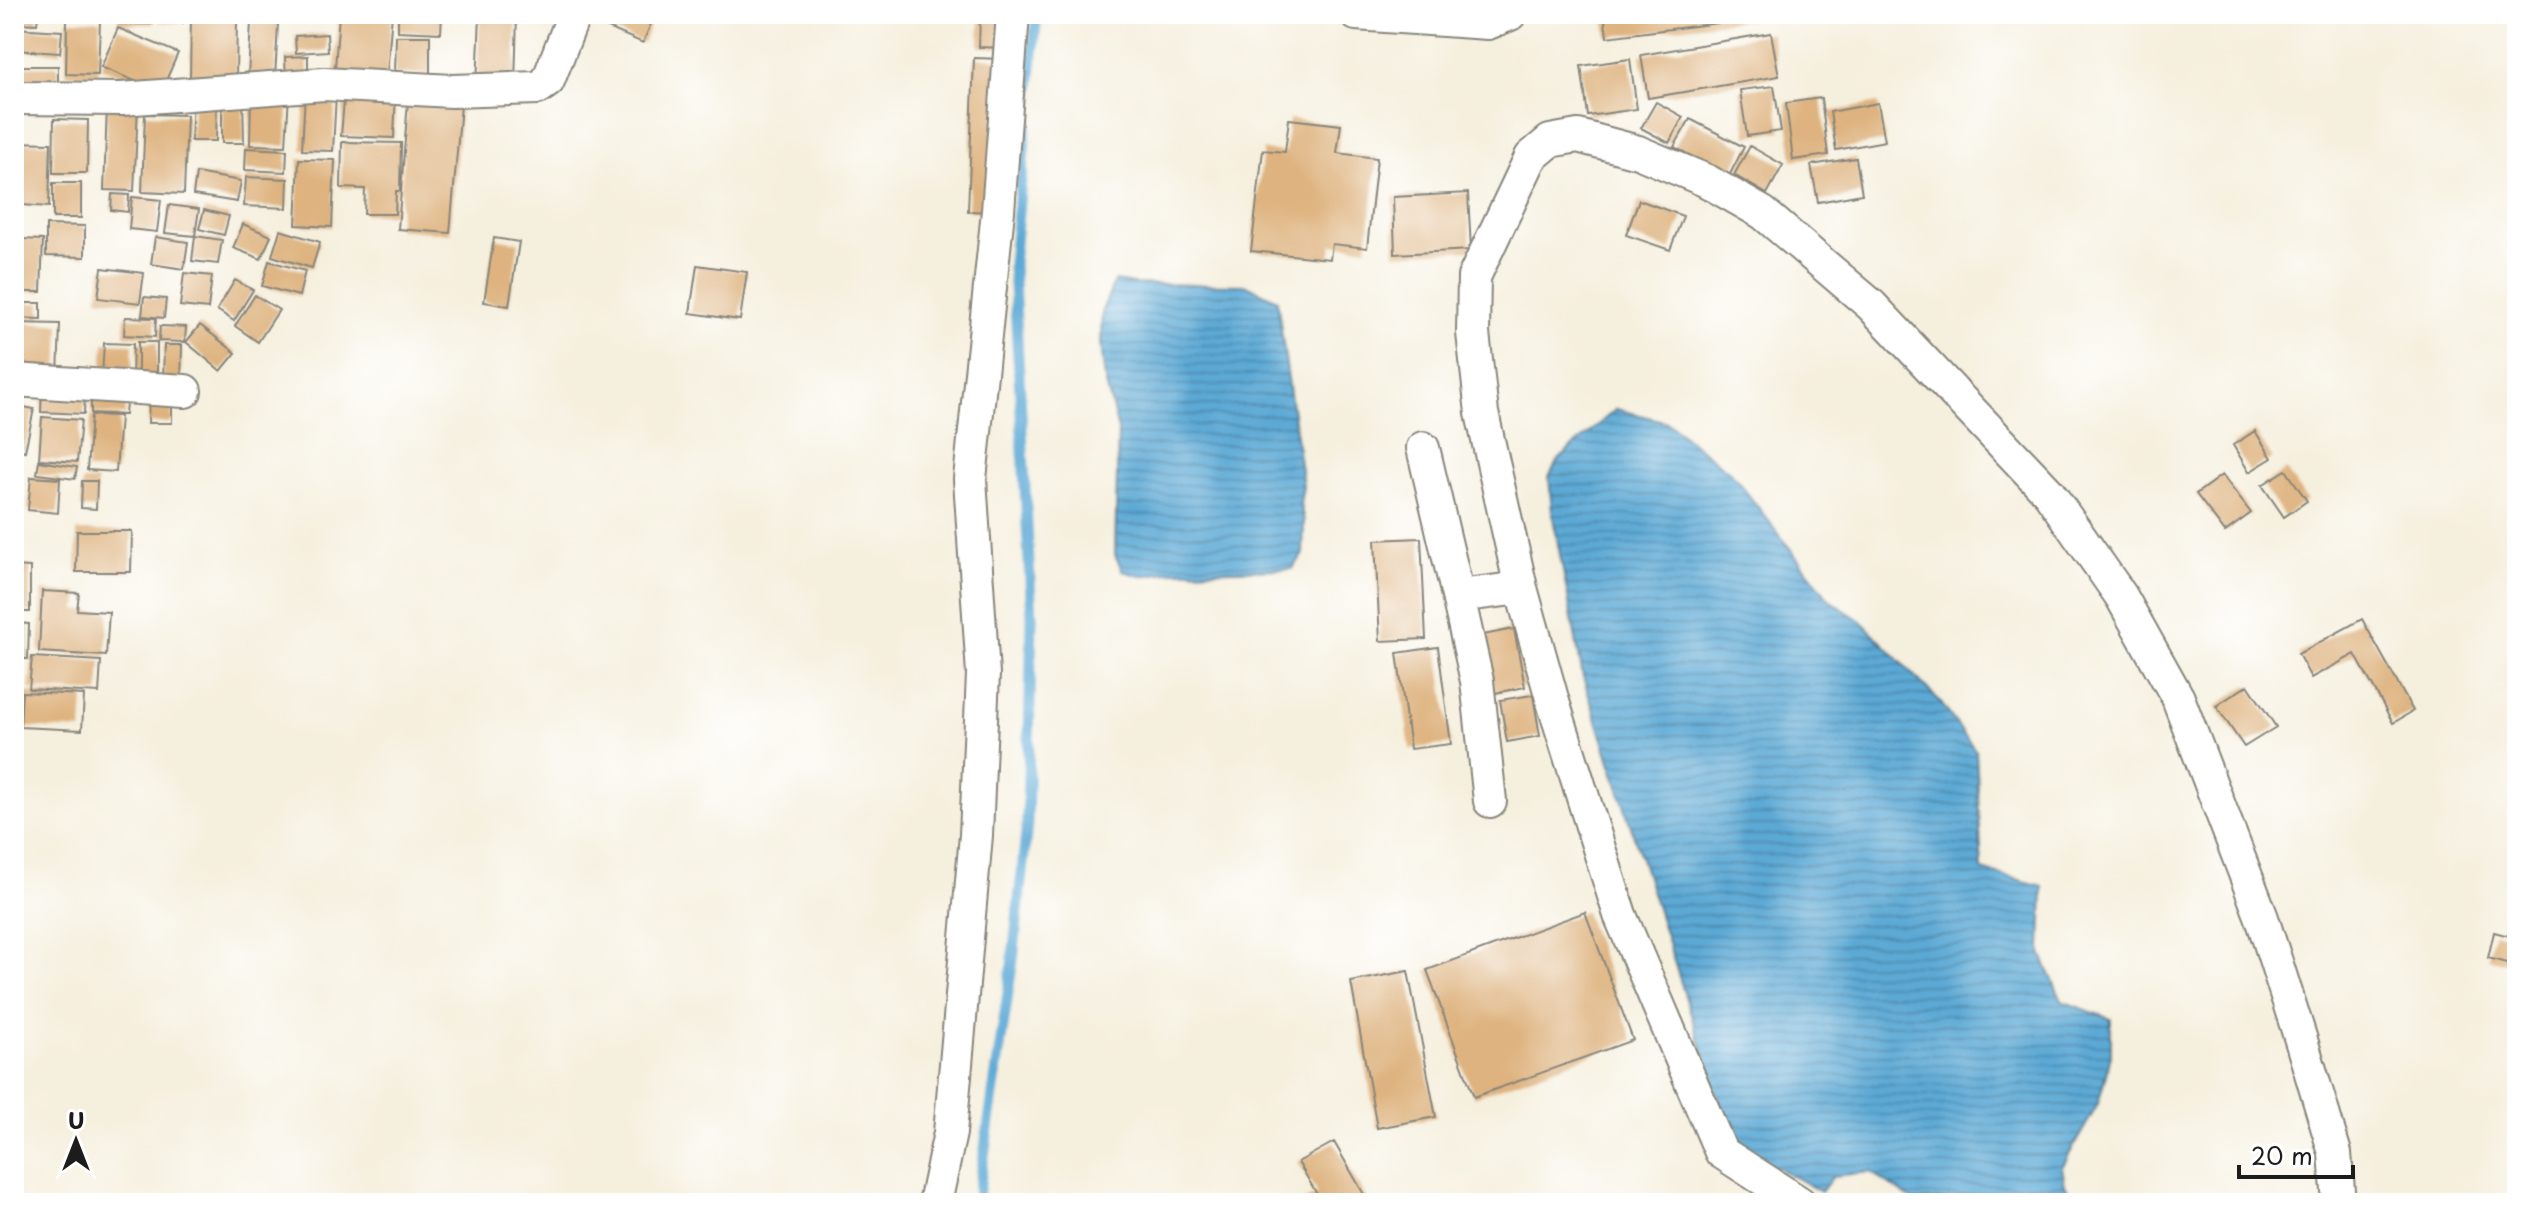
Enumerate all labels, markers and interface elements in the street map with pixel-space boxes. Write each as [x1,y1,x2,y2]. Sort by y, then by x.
north arrow [36,1101,116,1181]
text: U [68,1103,84,1136]
scale bar [2239,1129,2353,1179]
text: 20 m [2251,1137,2313,1173]

